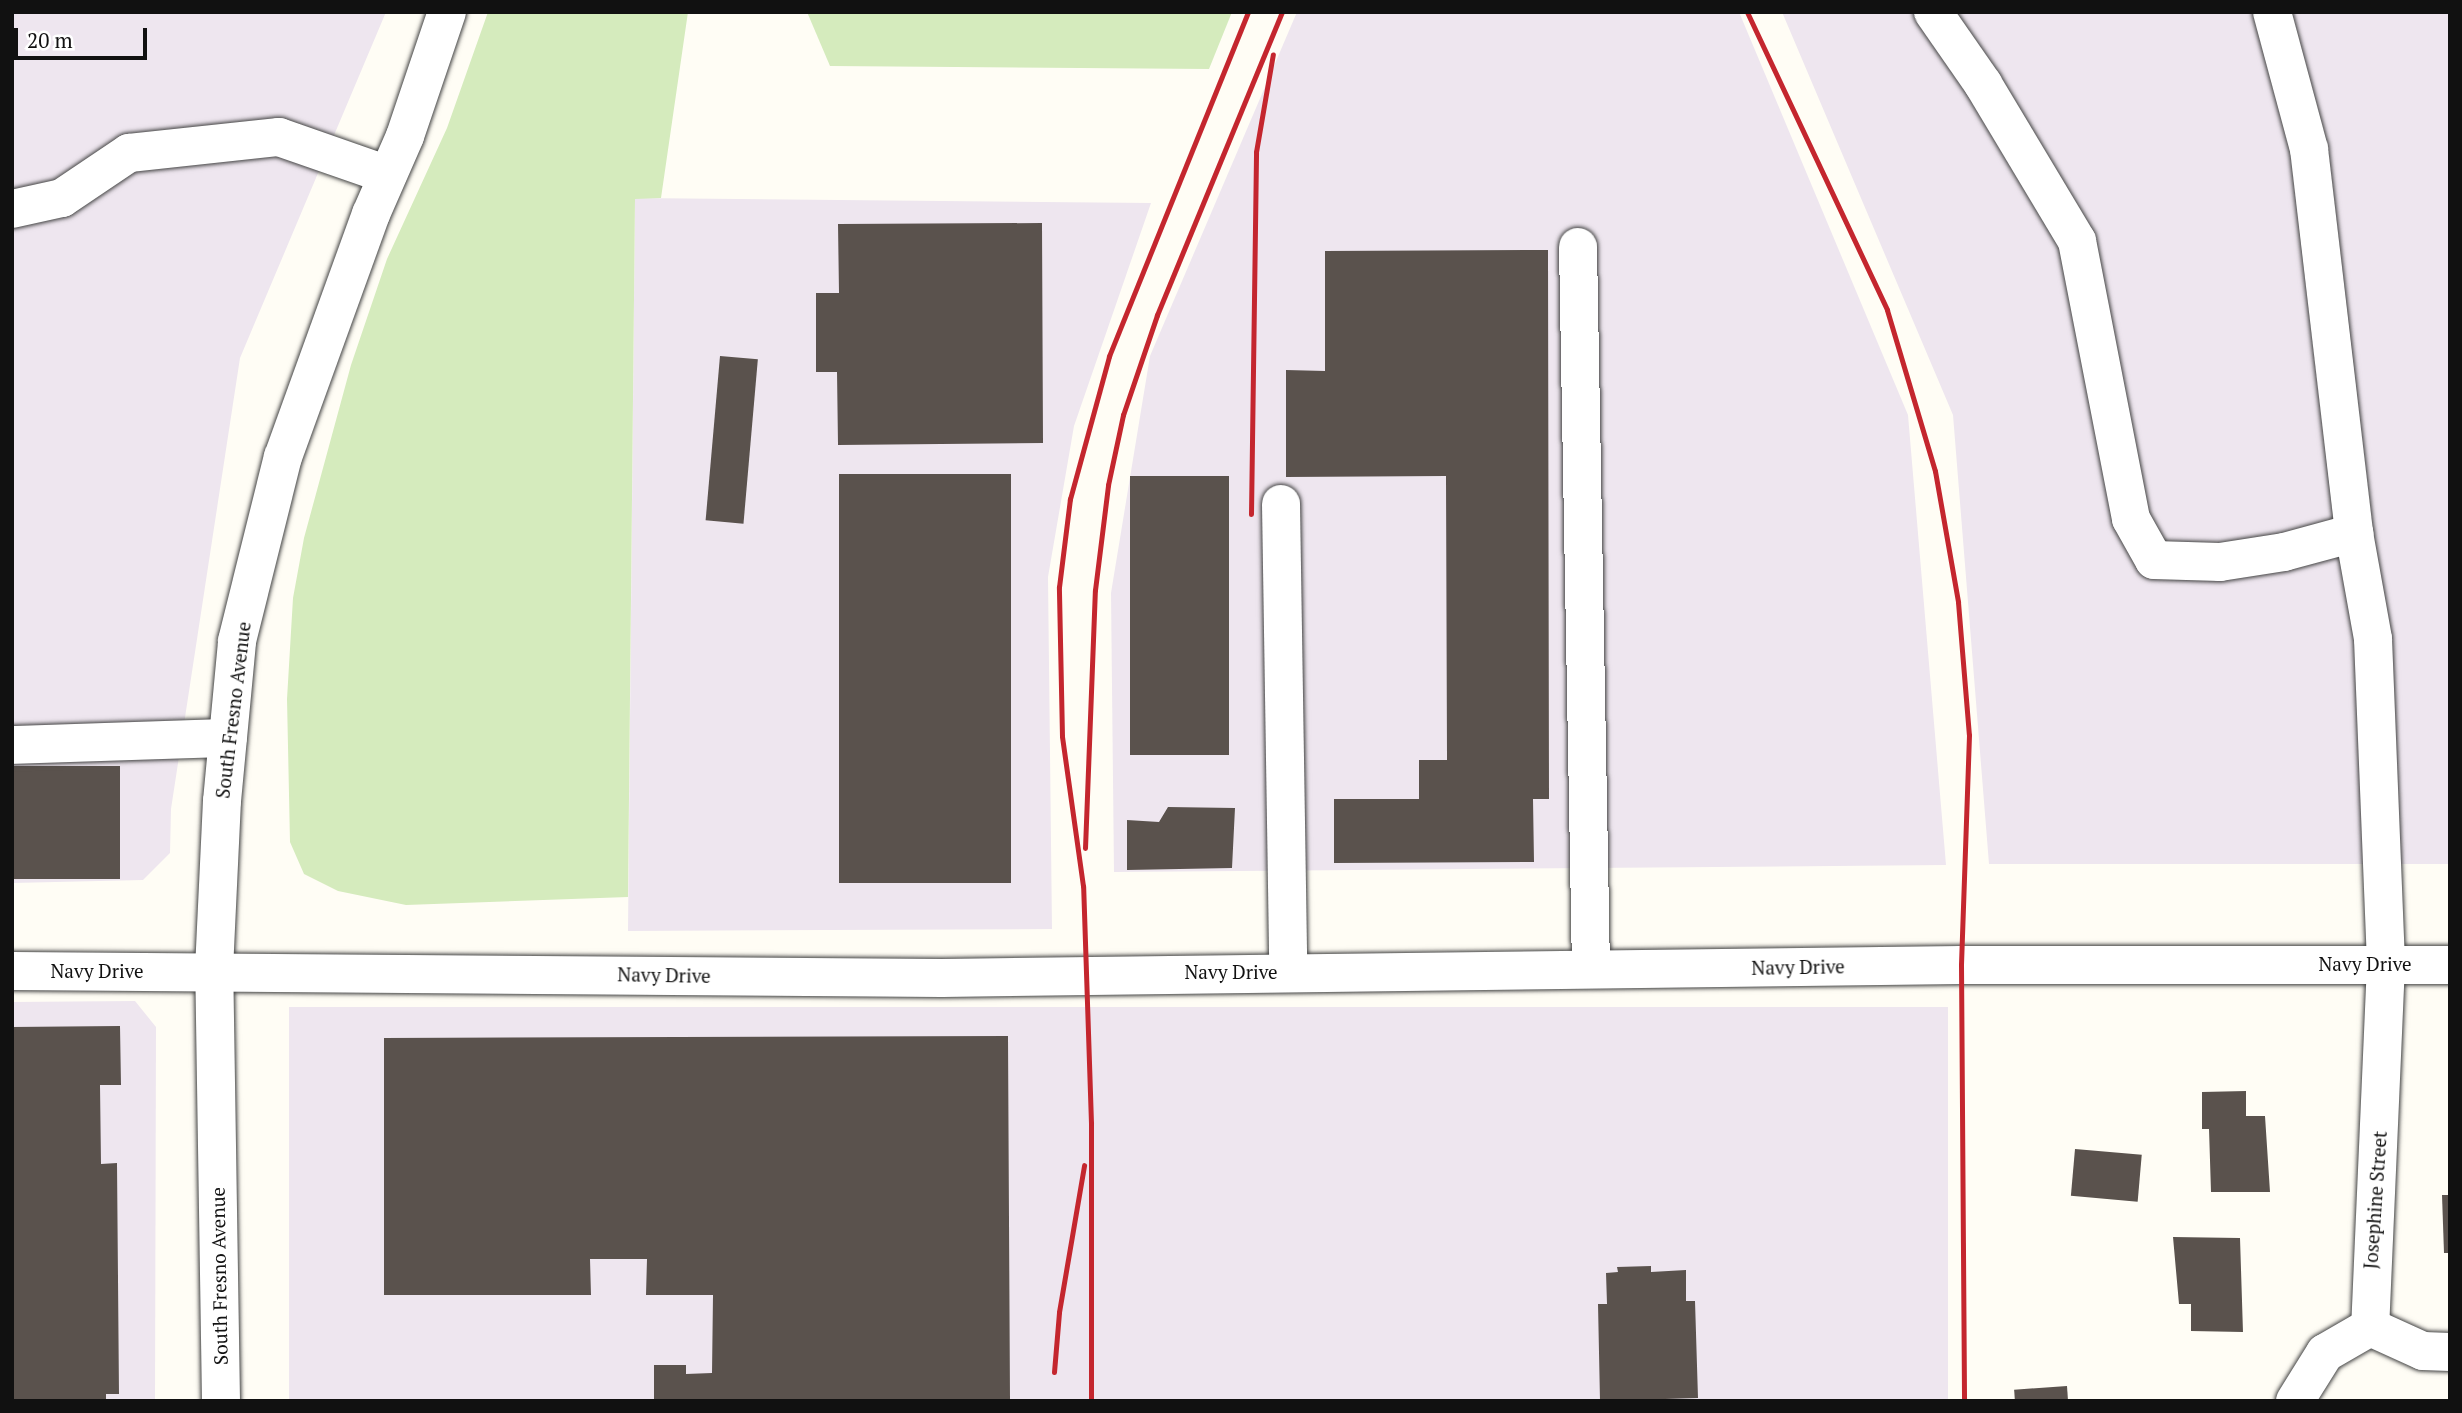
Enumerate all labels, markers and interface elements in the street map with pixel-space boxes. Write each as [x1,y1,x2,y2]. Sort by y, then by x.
scale bar [18,14,150,58]
text: 20 m [27,26,73,54]
street label: South Fresno Avenue [211,620,255,800]
street label: Navy Drive [2318,953,2412,975]
street label: Navy Drive [1751,955,1845,979]
street label: Navy Drive [50,960,144,982]
street label: Navy Drive [1184,961,1278,983]
street label: Navy Drive [617,963,711,987]
street label: Josephine Street [2359,1130,2391,1270]
street label: South Fresno Avenue [206,1187,232,1365]

